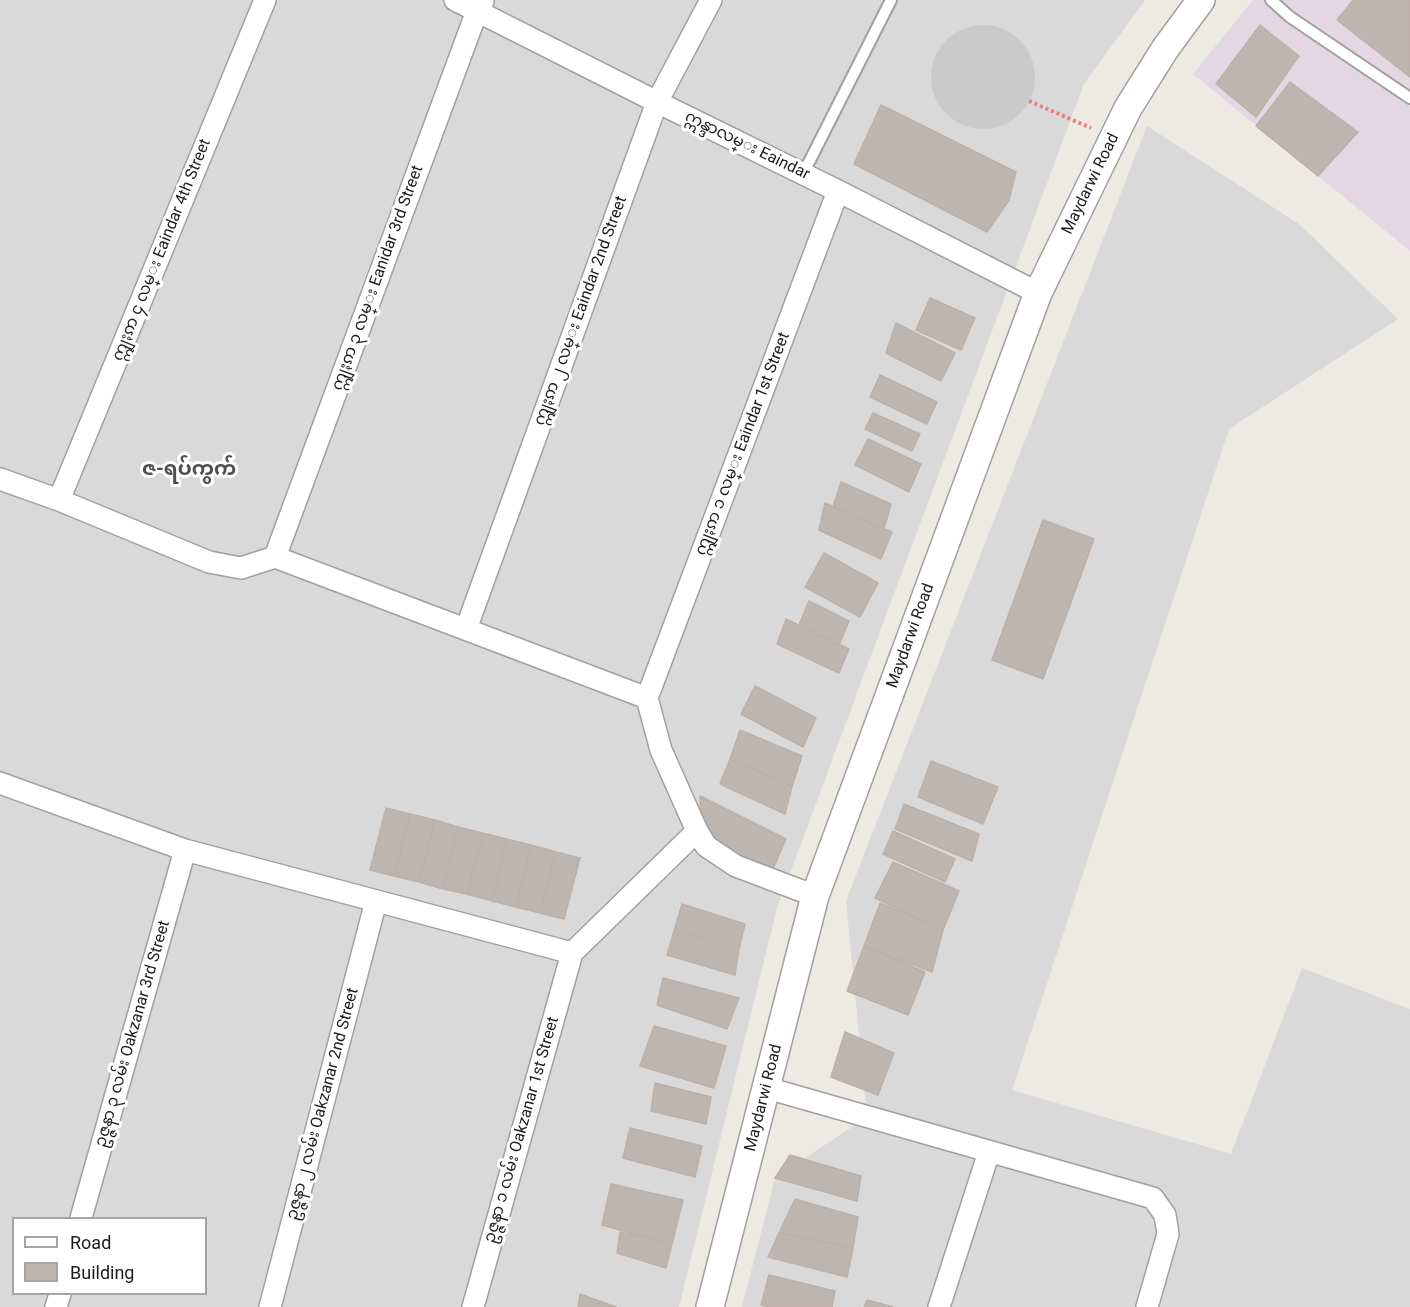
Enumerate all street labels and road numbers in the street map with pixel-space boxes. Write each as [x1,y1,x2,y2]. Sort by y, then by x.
street label: ဣန္ဒာလမ္း Eaindar [681,107,813,185]
street label: Maydarwi Road [1058,130,1124,238]
street label: ဣျႏၵာ ၄ လမ္း Eaindar 4th Street [109,136,215,364]
street label: ဣျႏၵာ ၃ လမ္း Eanidar 3rd Street [328,163,428,393]
street label: ဣျႏၵာ ၂ လမ္း Eaindar 2nd Street [531,194,631,428]
street label: ဣျႏၵာ ၁ လမ္း Eaindar 1st Street [692,330,794,558]
street label: Maydarwi Road [883,581,939,691]
street label: ဥဇ္ဇနာ ၃ လမ်း Oakzanar 3rd Street [91,918,175,1150]
street label: ဥဇ္ဇနာ ၂ လမ်း Oakzanar 2nd Street [283,986,363,1222]
street label: ဥဇ္ဇနာ ၁ လမ်း Oakzanar 1st Street [480,1015,564,1245]
street label: Maydarwi Road [741,1042,787,1154]

